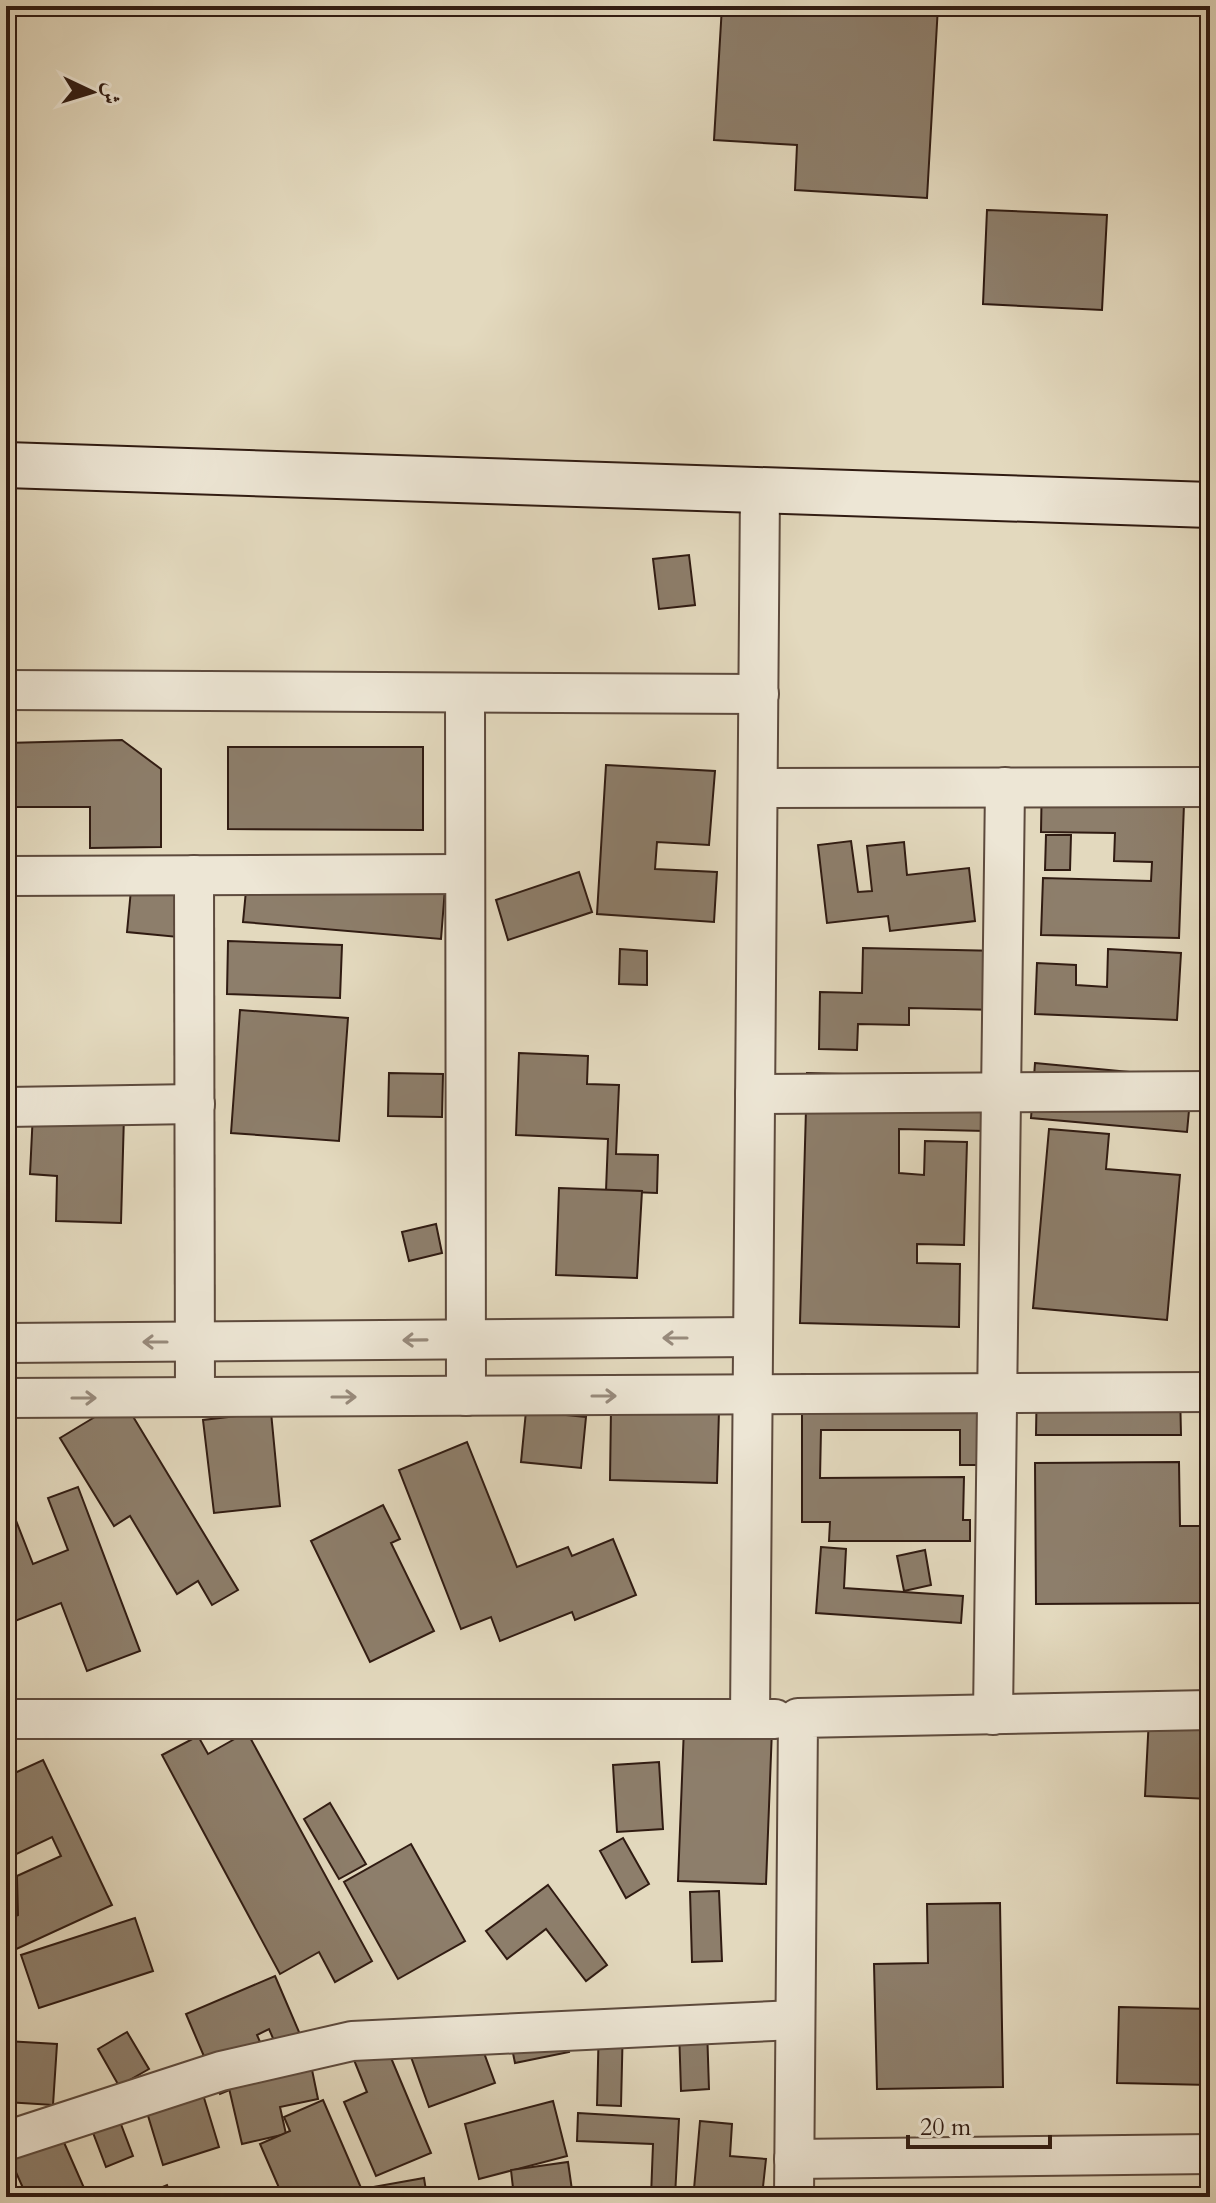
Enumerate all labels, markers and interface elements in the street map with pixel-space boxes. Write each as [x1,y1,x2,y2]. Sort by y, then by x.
north arrow [52,52,132,132]
text: ش [95,81,127,105]
one-way arrow [662,1330,689,1346]
one-way arrow [402,1332,429,1348]
one-way arrow [142,1334,169,1350]
one-way arrow [590,1388,617,1404]
one-way arrow [330,1389,357,1405]
one-way arrow [70,1390,97,1406]
scale bar [908,2099,1050,2149]
text: 20 m [920,2111,972,2144]

